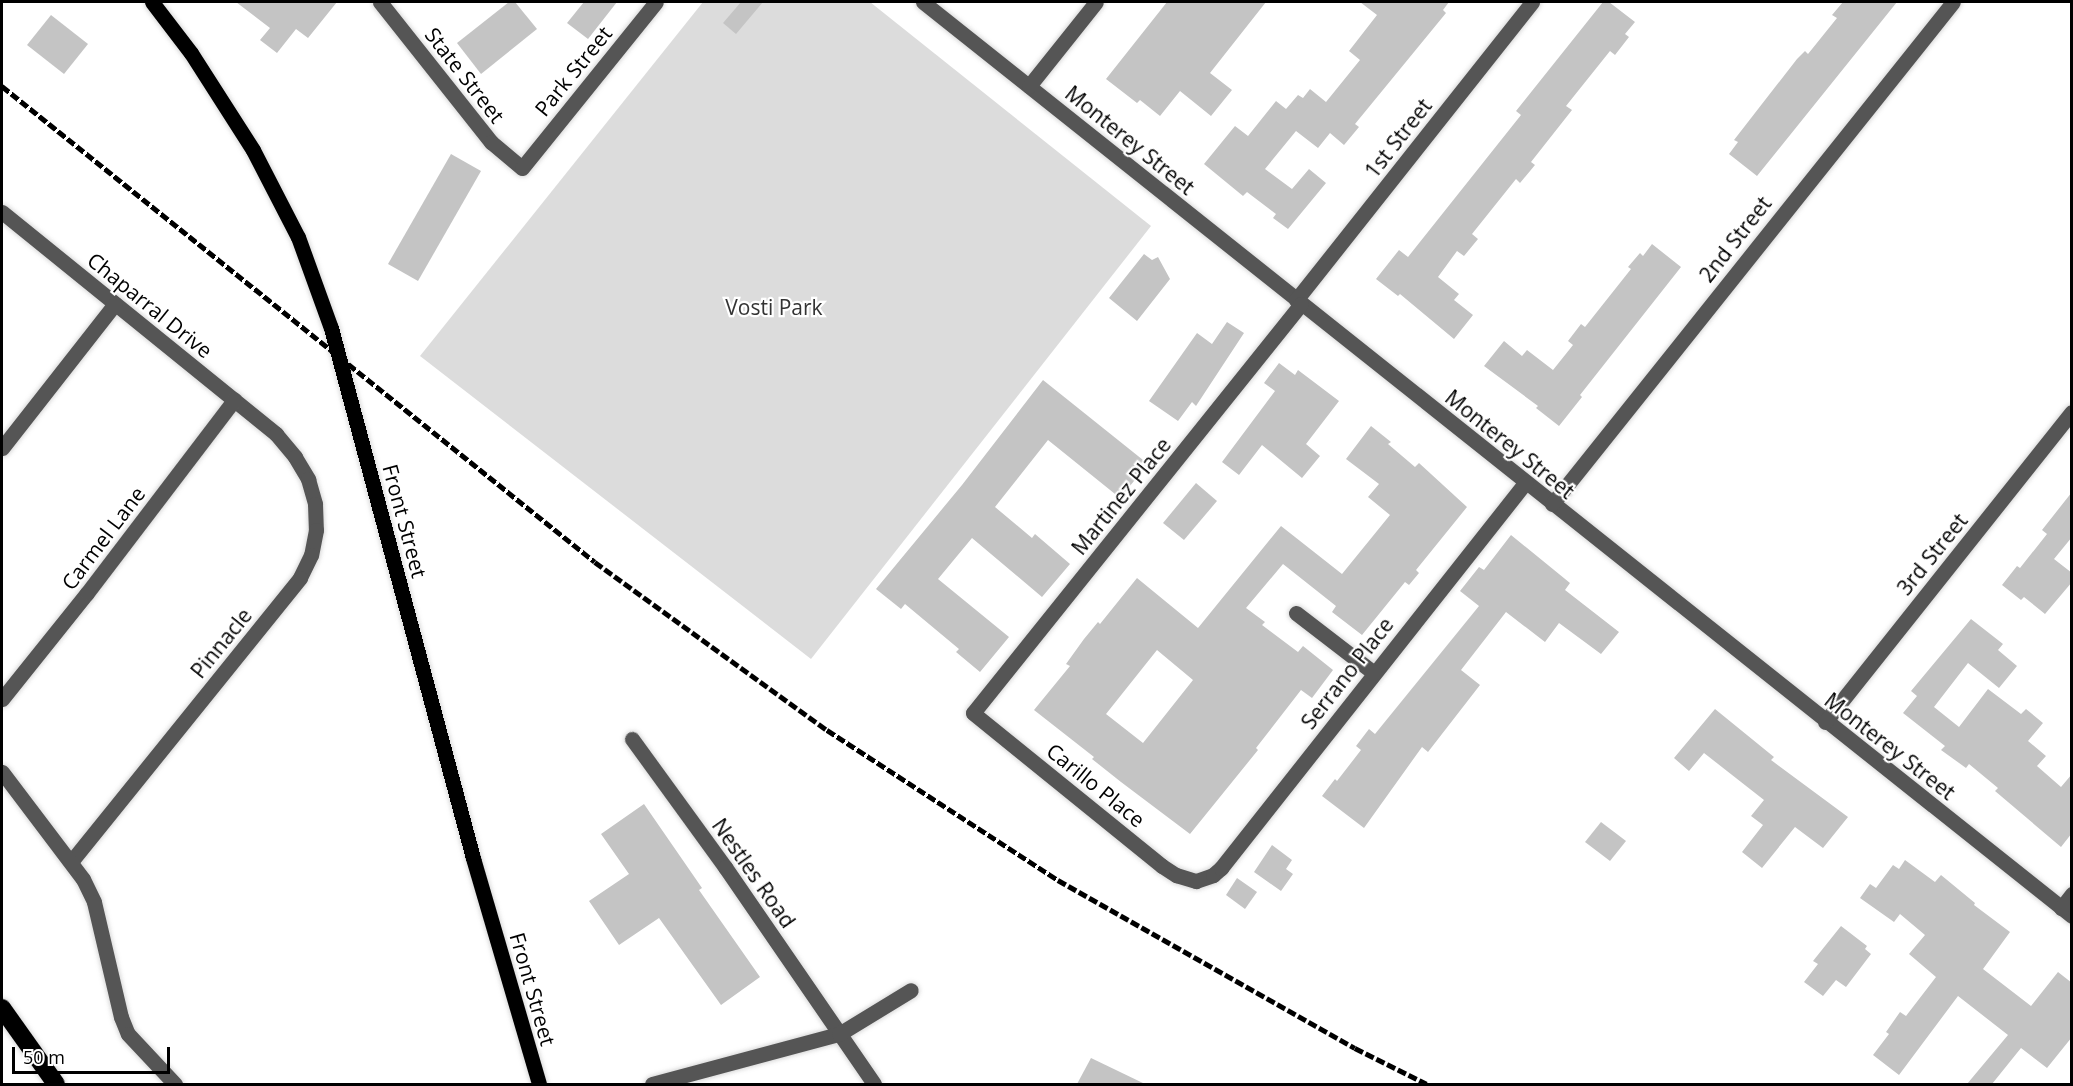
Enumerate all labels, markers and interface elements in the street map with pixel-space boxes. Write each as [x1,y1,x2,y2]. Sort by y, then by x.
street label: Park Street [529,21,617,121]
street label: State Street [420,22,510,128]
street label: Monterey Street [1060,80,1200,200]
street label: 1st Street [1359,93,1437,183]
street label: 2nd Street [1694,191,1776,287]
street label: Chaparral Drive [83,247,217,363]
park label: Vosti Park [725,294,823,320]
street label: Monterey Street [1440,384,1580,504]
street label: Martinez Place [1066,432,1176,560]
street label: Front Street [378,461,432,581]
street label: Carmel Lane [56,481,150,595]
street label: 3rd Street [1892,508,1972,600]
street label: Pinnacle [185,603,257,683]
street label: Serrano Place [1296,612,1398,734]
street label: Monterey Street [1820,687,1960,805]
street label: Carillo Place [1042,738,1150,832]
street label: Nestles Road [707,813,801,933]
street label: Front Street [505,930,561,1048]
scale bar [15,1035,172,1073]
text: 50 m [23,1045,65,1069]

